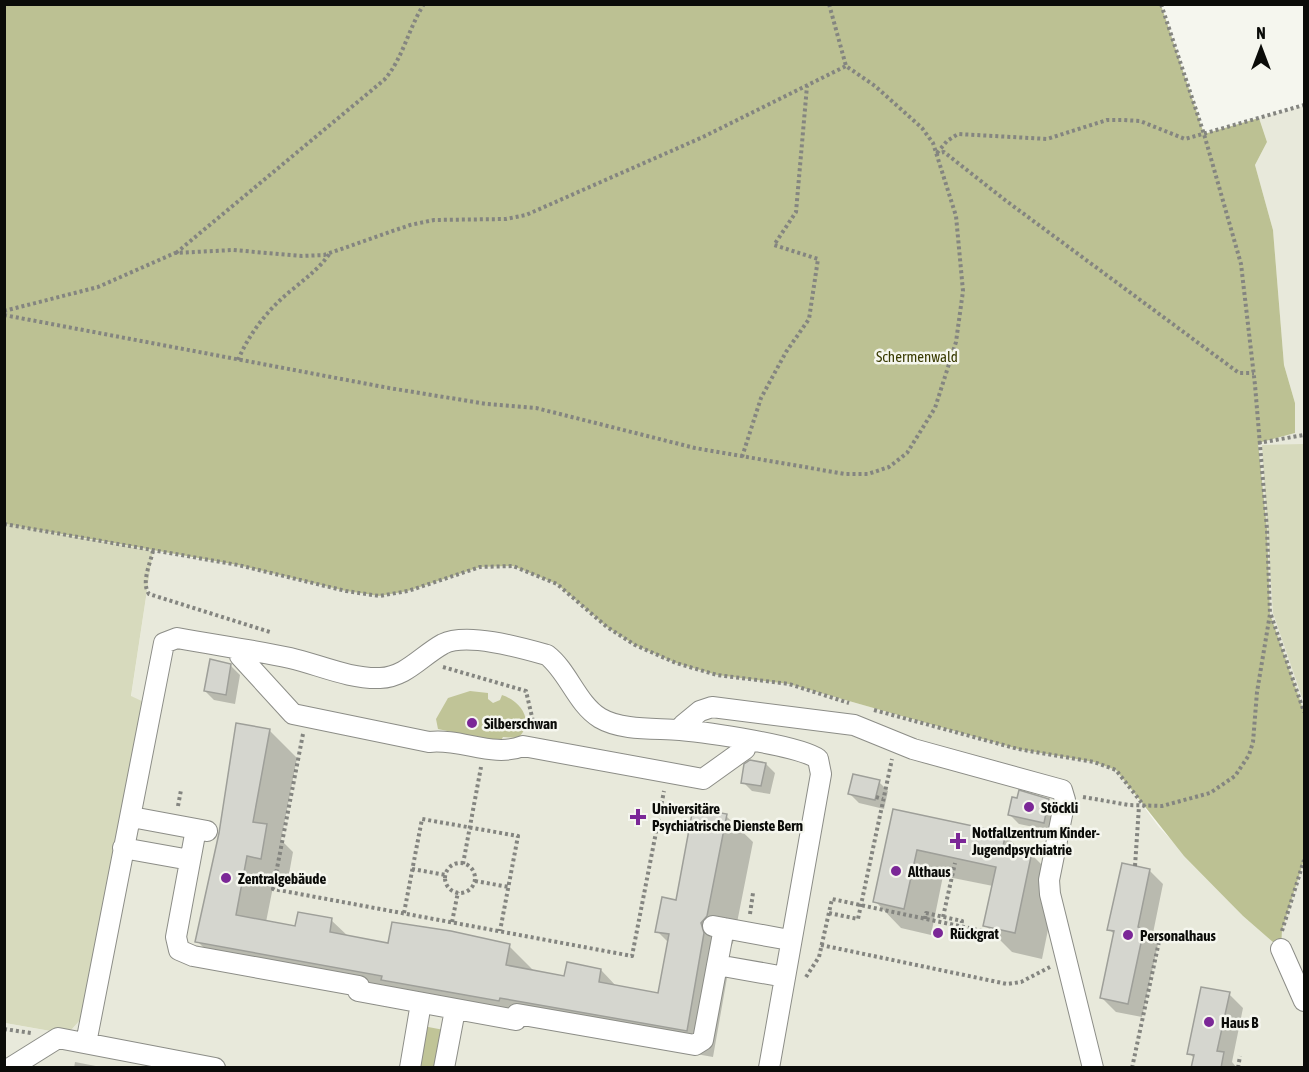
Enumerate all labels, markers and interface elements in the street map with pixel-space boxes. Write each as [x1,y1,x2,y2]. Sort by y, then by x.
north arrow [1231,18,1291,78]
text: N [1256,24,1266,42]
park label: Schermenwald [876,348,958,365]
place label: Silberschwan [484,715,557,732]
marker: Silberschwan [465,716,479,730]
place label: Stöckli [1041,799,1078,816]
place label: Universitäre Psychiatrische Dienste Bern [652,800,803,834]
marker: Stöckli [1022,800,1036,814]
marker: Universitäre Psychiatrische Dienste Bern [629,808,647,826]
place label: Notfallzentrum Kinder- Jugendpsychiatrie [971,824,1100,858]
marker: Notfallzentrum Kinder- Jugendpsychiatrie [949,832,967,850]
place label: Althaus [907,863,951,880]
marker: Althaus [889,864,903,878]
place label: Zentralgebäude [238,870,326,887]
marker: Zentralgebäude [219,871,233,885]
place label: Rückgrat [950,925,999,942]
marker: Rückgrat [931,926,945,940]
place label: Personalhaus [1140,927,1217,944]
marker: Personalhaus [1121,928,1135,942]
place label: Haus B [1221,1014,1259,1031]
marker: Haus B [1202,1015,1216,1029]

